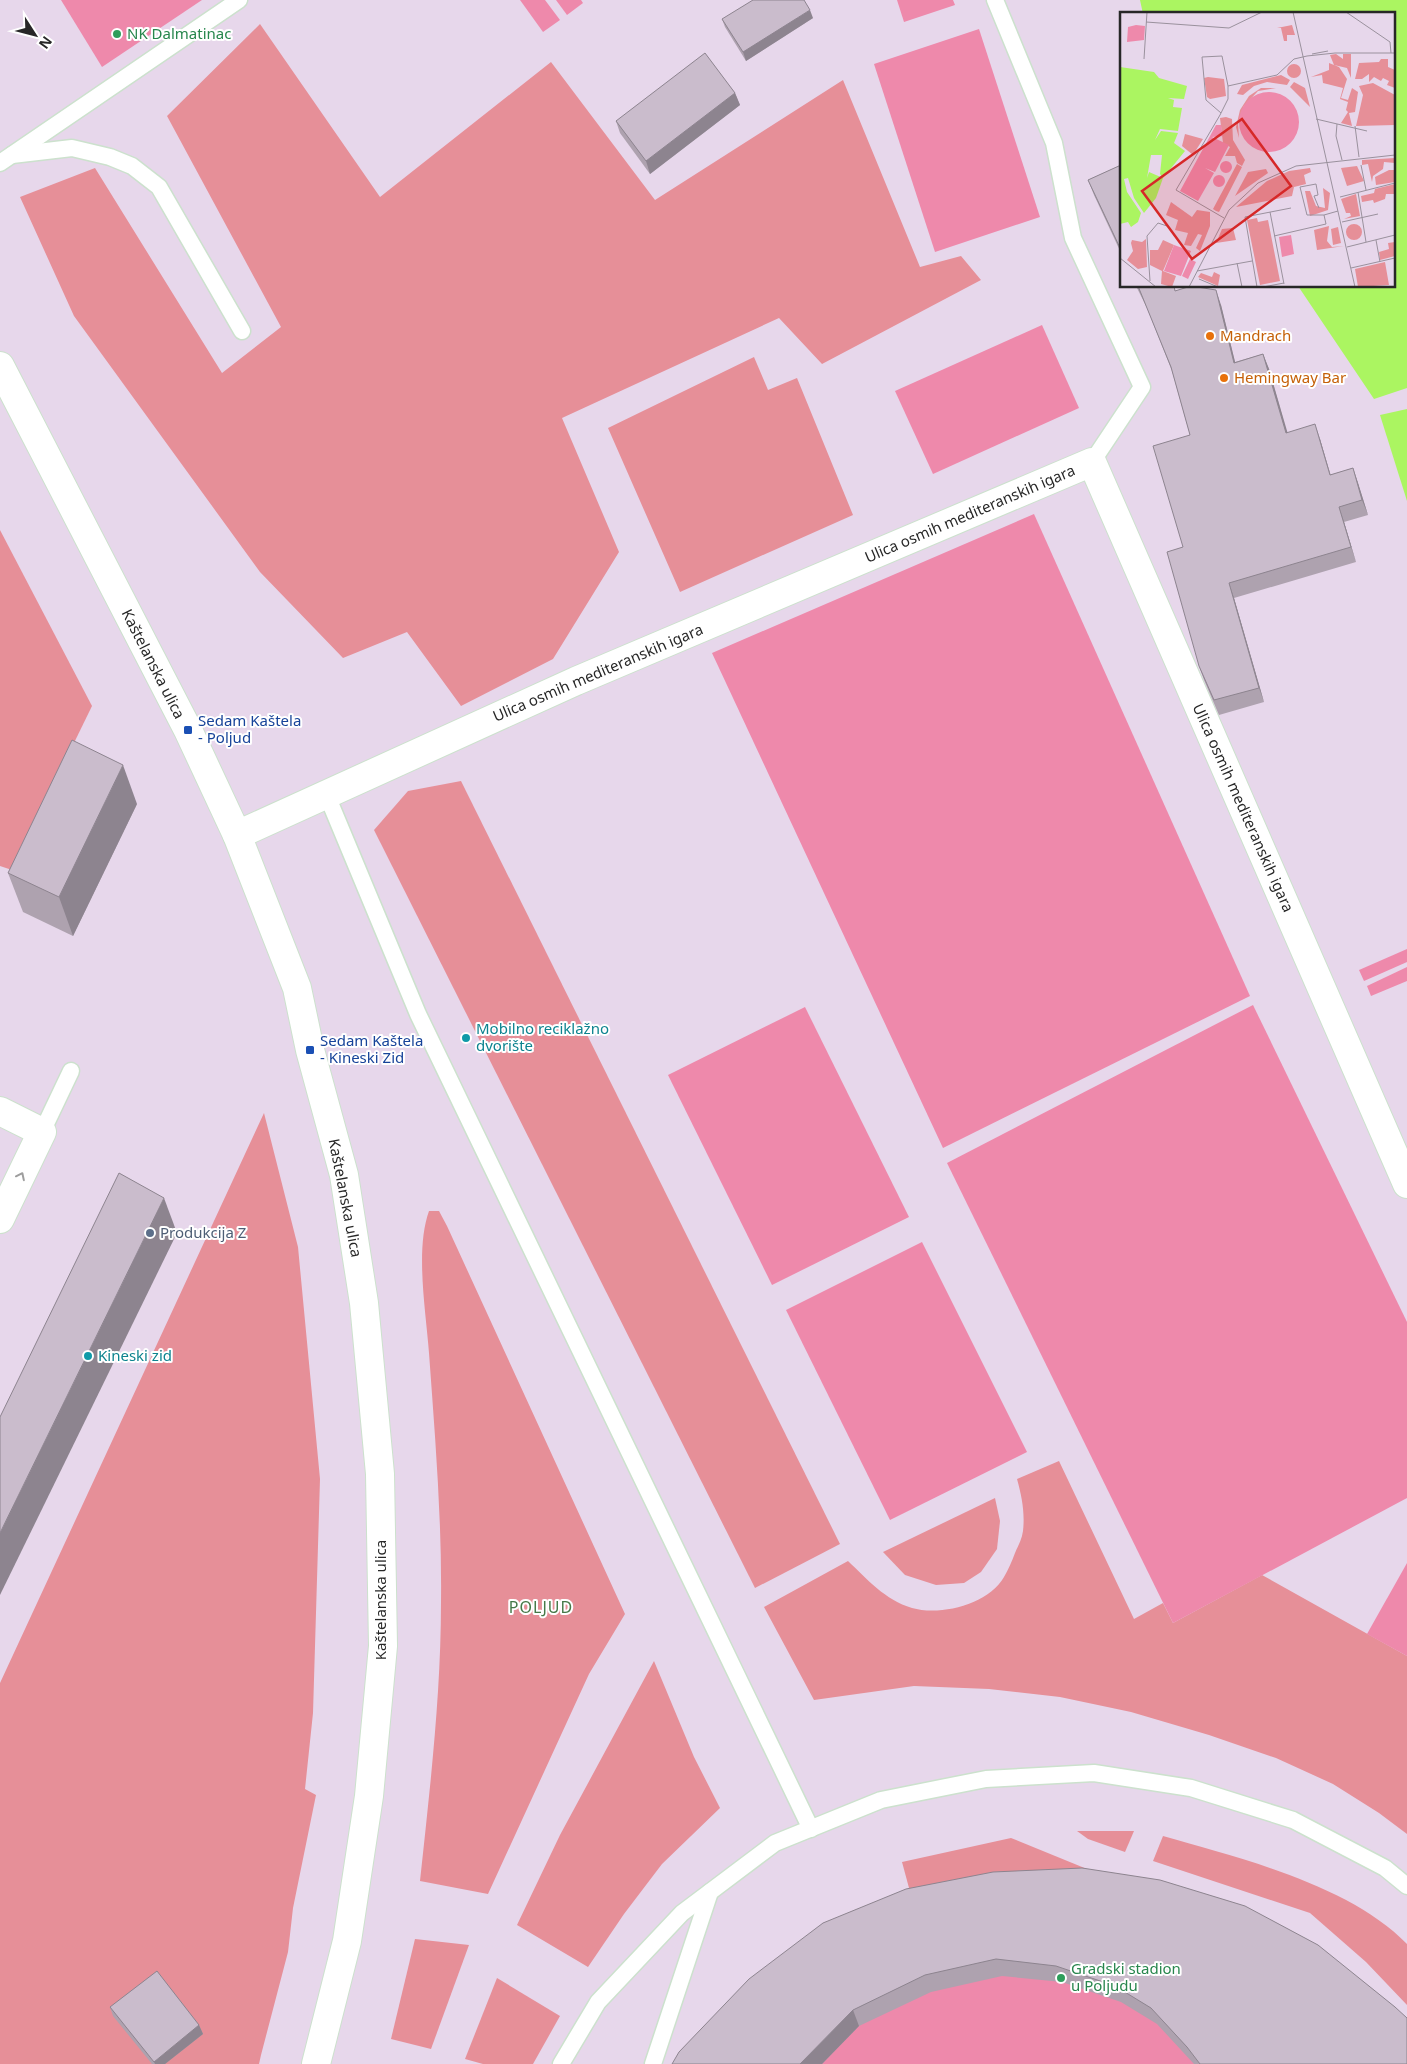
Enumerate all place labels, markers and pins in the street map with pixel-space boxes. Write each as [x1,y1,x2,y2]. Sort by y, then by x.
place label: NK Dalmatinac [127,23,231,43]
marker: NK Dalmatinac [111,28,123,40]
place label: Mandrach [1220,325,1291,345]
marker: Mandrach [1204,330,1216,342]
place label: Hemingway Bar [1234,367,1346,387]
marker: Hemingway Bar [1218,372,1230,384]
place label: Sedam Kaštela - Poljud [198,710,301,747]
marker: Sedam Kaštela - Poljud [182,724,194,736]
place label: Mobilno reciklažno dvorište [476,1018,609,1055]
place label: Sedam Kaštela - Kineski Zid [320,1030,423,1067]
marker: Mobilno reciklažno dvorište [460,1032,472,1044]
marker: Sedam Kaštela - Kineski Zid [304,1044,316,1056]
place label: Produkcija Z [160,1222,246,1242]
marker: Produkcija Z [144,1227,156,1239]
place label: Kineski zid [98,1345,172,1365]
marker: Kineski zid [82,1350,94,1362]
place label: Gradski stadion u Poljudu [1071,1958,1181,1995]
marker: Gradski stadion u Poljudu [1055,1972,1067,1984]

